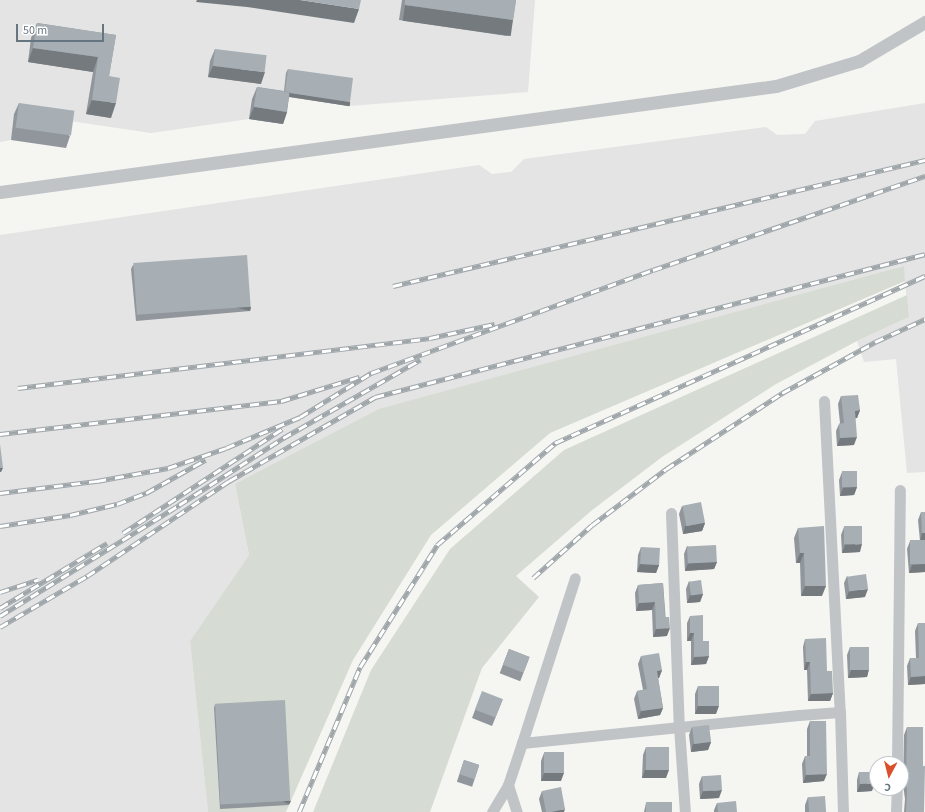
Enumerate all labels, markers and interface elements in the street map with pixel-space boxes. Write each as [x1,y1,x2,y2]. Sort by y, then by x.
scale bar [18,16,106,42]
text: 50 m [23,22,47,39]
north arrow [869,756,909,796]
text: С [884,780,892,795]

